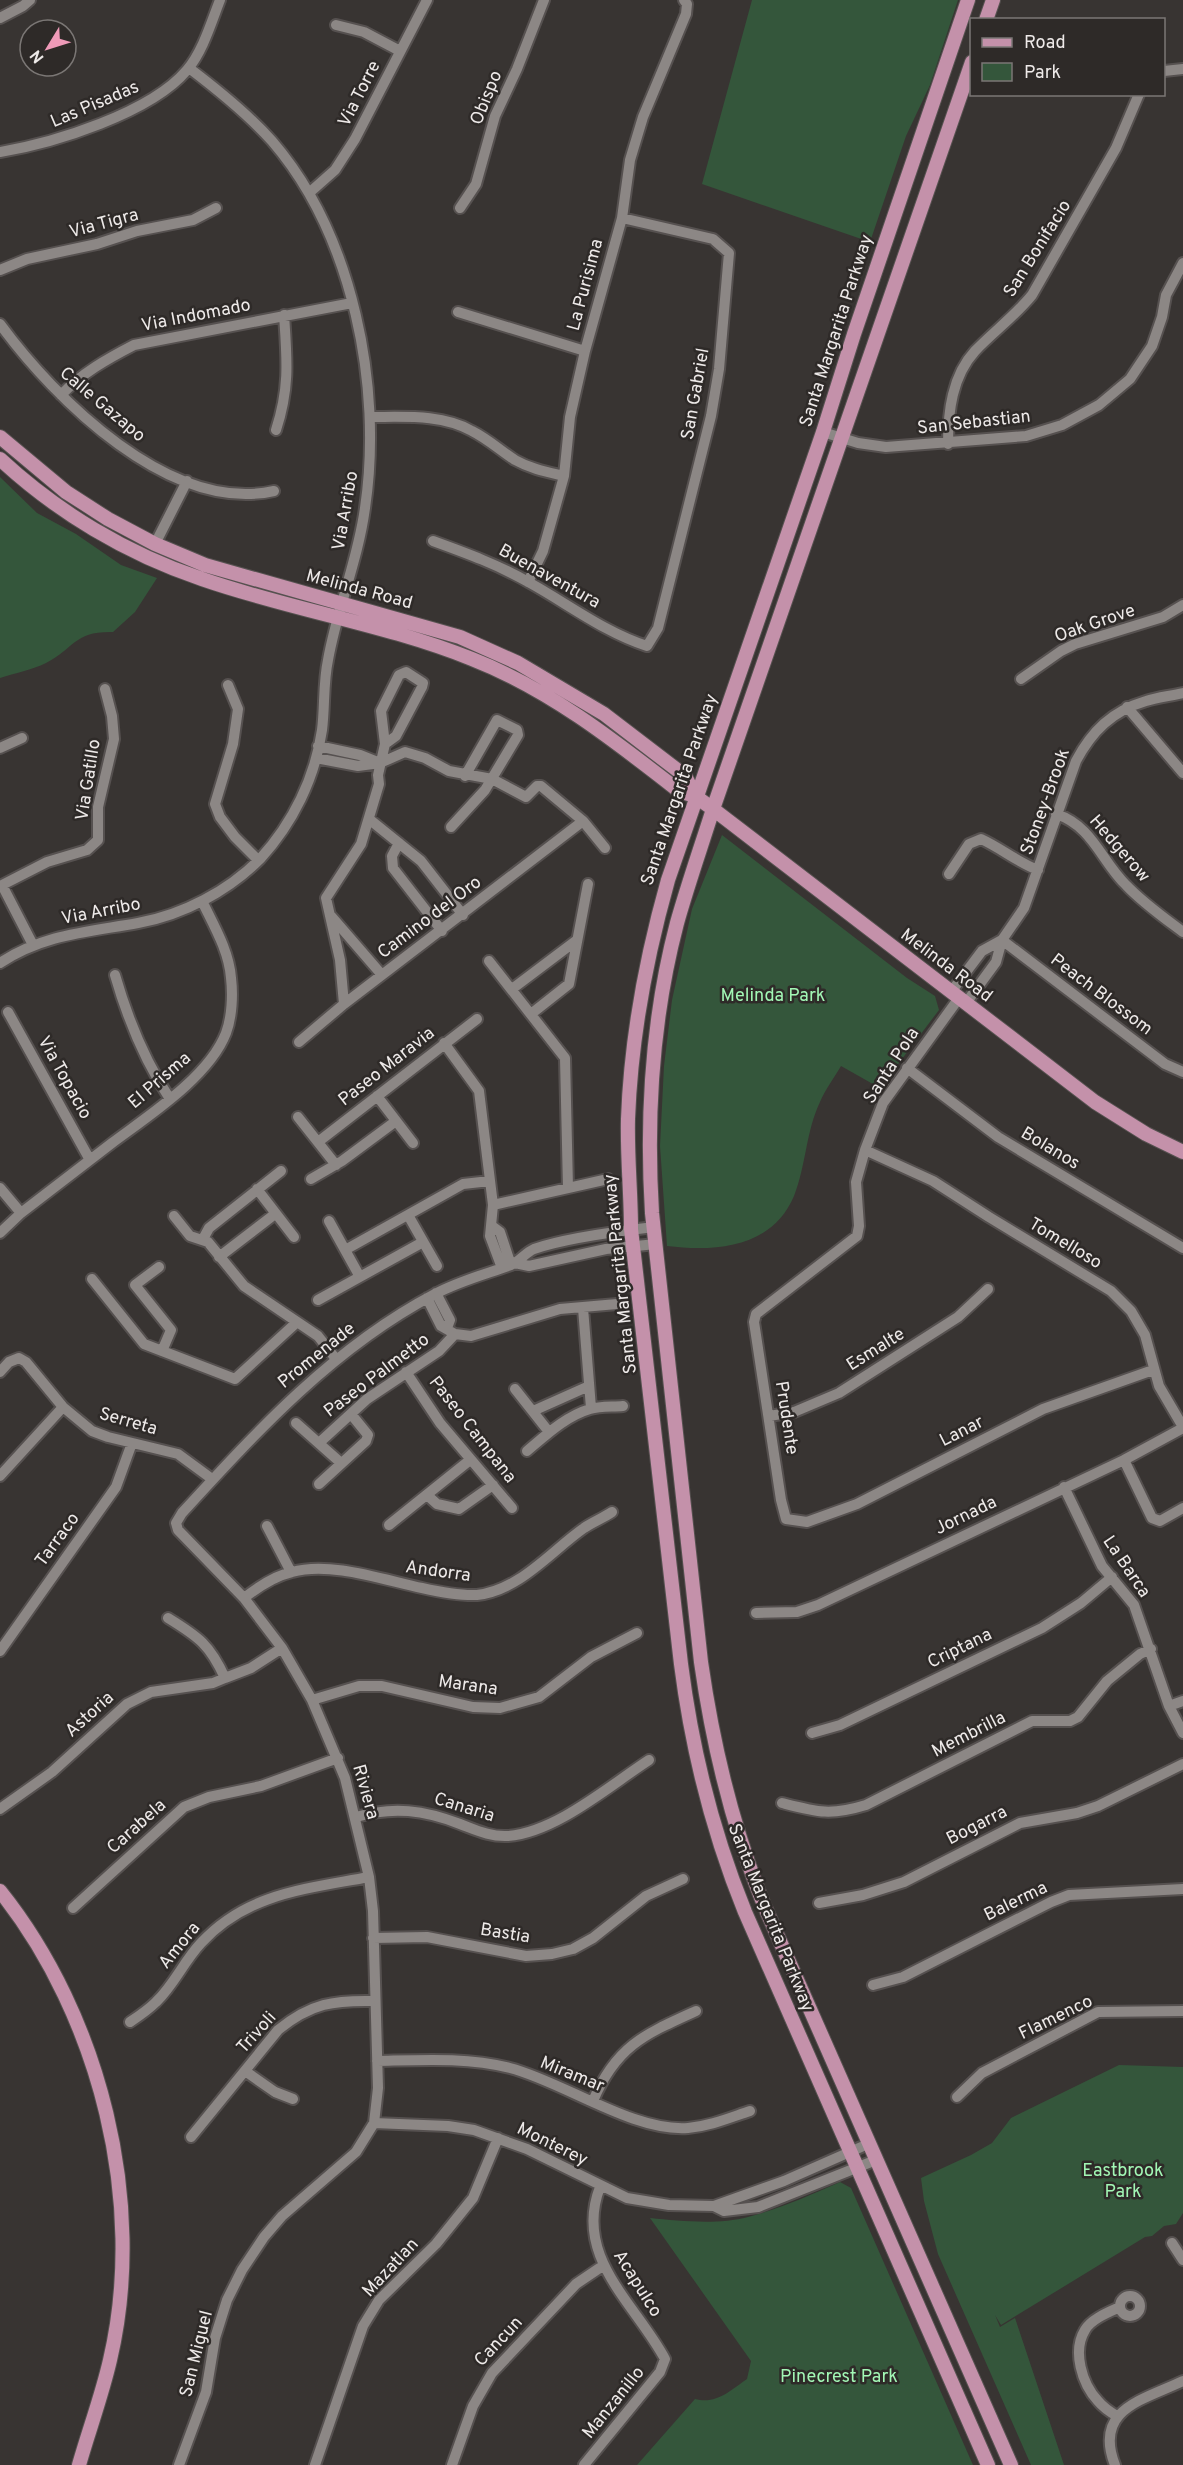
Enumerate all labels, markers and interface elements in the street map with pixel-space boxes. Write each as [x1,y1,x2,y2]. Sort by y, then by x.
north arrow [18,18,78,78]
legend [970,18,1165,96]
text: Road [1024,32,1066,55]
text: N [26,45,49,67]
street label: Via Torre [334,57,386,131]
text: Park [1024,62,1061,85]
street label: Obispo [466,67,508,129]
street label: Las Pisadas [47,76,143,134]
street label: San Bonifacio [999,196,1077,302]
street label: Via Tigra [67,204,141,244]
street label: Santa Margarita Parkway [795,232,879,430]
street label: La Purisima [563,236,609,334]
street label: Via Indomado [139,294,253,338]
street label: San Gabriel [677,346,715,442]
street label: Calle Gazapo [54,362,150,448]
street label: San Sebastian [916,406,1032,440]
street label: Via Arribo [328,469,364,553]
street label: Buenaventura [494,540,604,614]
street label: Melinda Road [303,565,415,615]
street label: Oak Grove [1052,599,1138,649]
street label: Santa Margarita Parkway [636,691,724,889]
street label: Via Gatillo [71,738,107,822]
street label: Stoney-Brook [1016,746,1076,858]
street label: Hedgerow [1083,811,1155,888]
street label: Camino del Oro [373,871,487,965]
street label: Via Arribo [59,893,143,931]
street label: Melinda Road [895,924,997,1008]
street label: Peach Blossom [1045,949,1157,1041]
park label: Melinda Park [721,985,825,1008]
street label: Paseo Maravia [334,1022,440,1112]
street label: Santa Pola [859,1024,925,1108]
street label: Via Topacio [32,1032,96,1124]
street label: El Prisma [124,1047,196,1115]
street label: Bolanos [1016,1122,1084,1176]
street label: Santa Margarita Parkway [599,1173,643,1375]
street label: Tomelloso [1024,1213,1106,1275]
street label: Promenade [274,1318,360,1394]
street label: Esmalte [842,1323,910,1377]
street label: Paseo Palmetto [320,1329,434,1423]
street label: Paseo Campana [423,1372,521,1488]
street label: Prudente [769,1379,803,1457]
street label: Serreta [96,1403,160,1441]
street label: Lanar [936,1411,988,1453]
street label: Jornada [931,1491,1001,1541]
street label: Tarraco [31,1508,85,1572]
street label: La Barca [1097,1531,1155,1603]
street label: Andorra [404,1556,472,1588]
street label: Criptana [924,1624,996,1674]
street label: Marana [437,1670,499,1702]
street label: Astoria [61,1687,119,1743]
street label: Membrilla [928,1707,1010,1763]
street label: Riviera [346,1762,384,1822]
street label: Canaria [431,1788,497,1828]
street label: Carabela [103,1794,171,1860]
street label: Bogarra [943,1801,1011,1851]
street label: Santa Margarita Parkway [722,1820,818,2016]
street label: Balerma [981,1877,1051,1927]
street label: Amora [154,1918,206,1974]
street label: Bastia [478,1919,532,1949]
street label: Flamenco [1015,1990,1097,2046]
street label: Trivoli [232,2007,282,2059]
street label: Miramar [536,2052,608,2098]
street label: Monterey [513,2118,591,2172]
park label: Eastbrook Park [1082,2160,1164,2204]
street label: Mazatlan [358,2234,424,2302]
street label: Acapulco [607,2246,667,2322]
street label: San Miguel [175,2308,219,2400]
street label: Cancun [470,2312,528,2372]
street label: Manzanillo [578,2362,650,2444]
park label: Pinecrest Park [780,2366,898,2389]

